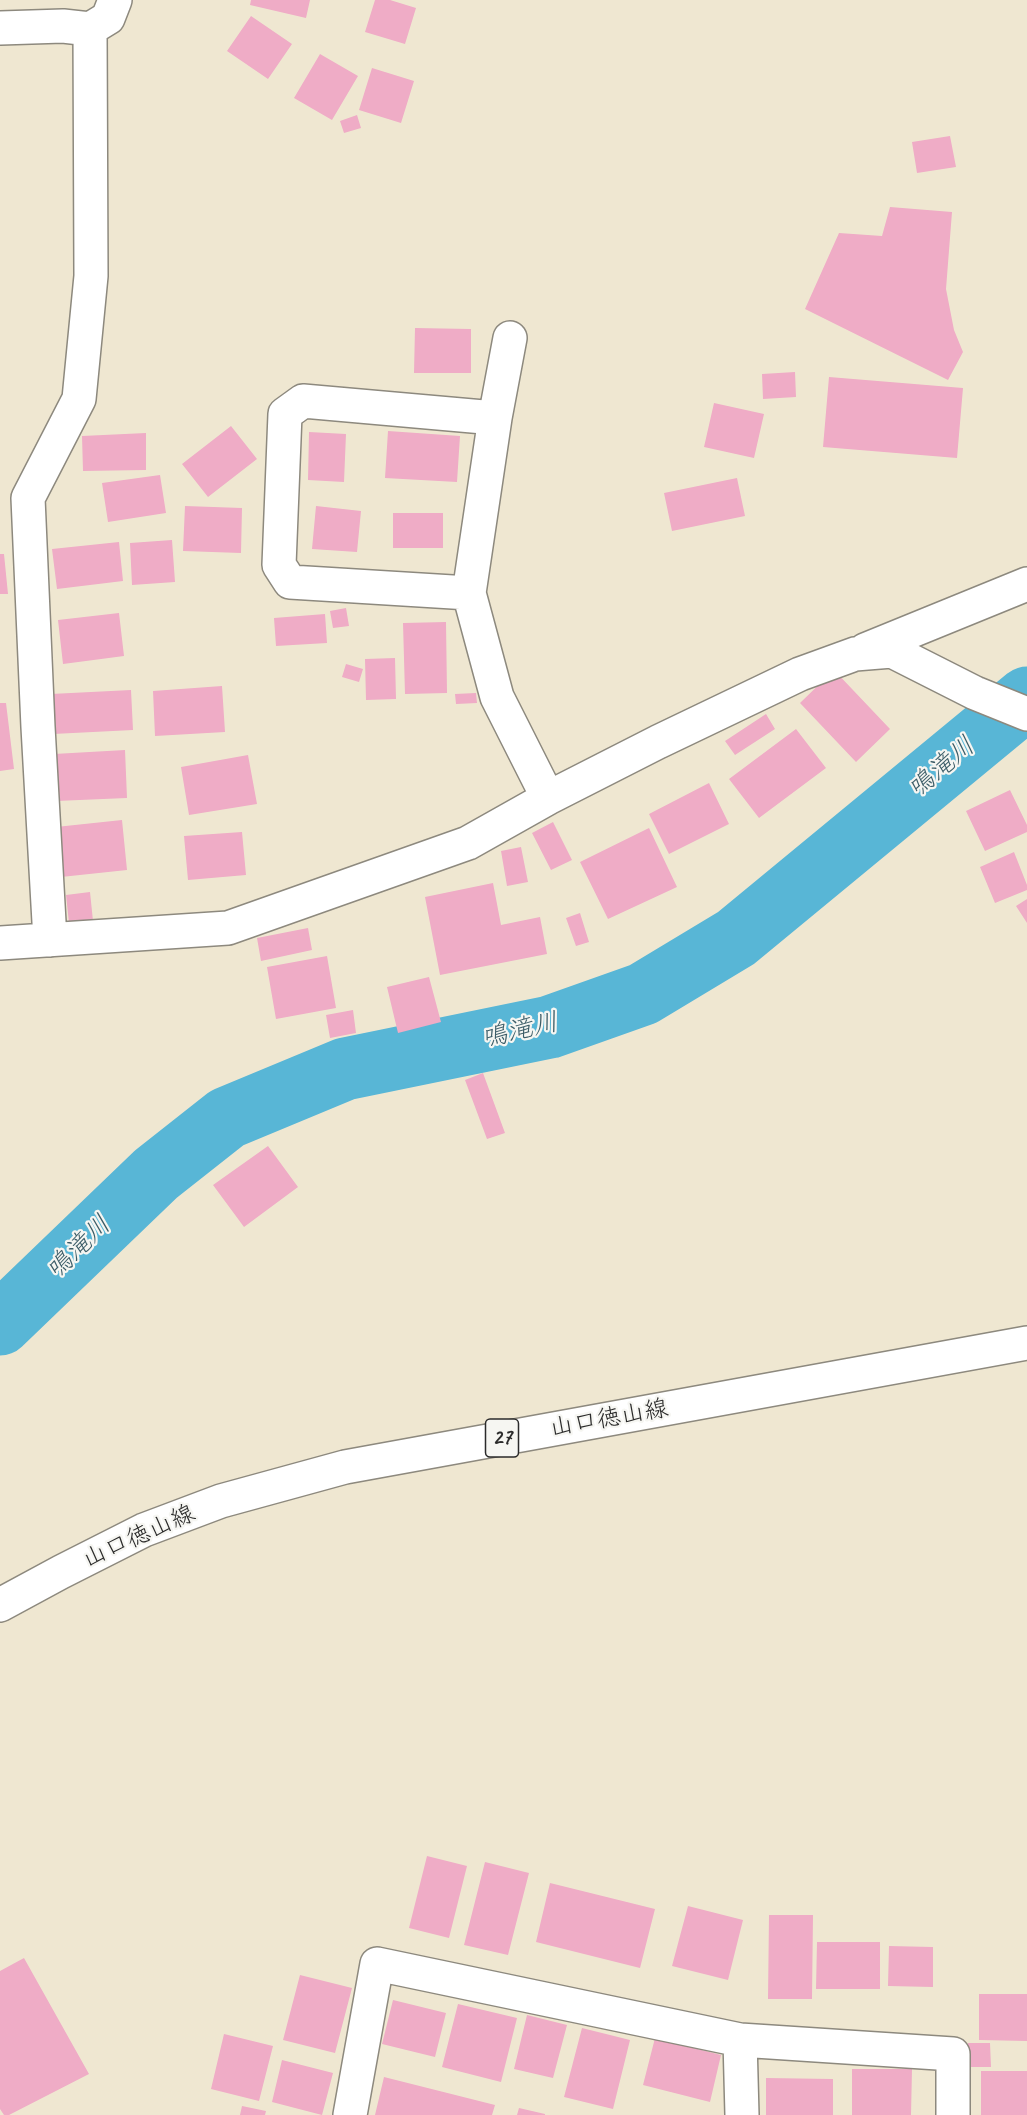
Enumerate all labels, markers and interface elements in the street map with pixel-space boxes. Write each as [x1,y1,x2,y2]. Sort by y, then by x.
water label: 鳴滝川 [902,731,982,805]
water label: 鳴滝川 [478,1007,562,1055]
water label: 鳴滝川 [40,1210,118,1286]
street label: 山口徳山線 [547,1394,671,1444]
road number: 27 [486,1419,518,1457]
street label: 山口徳山線 [78,1499,200,1575]

